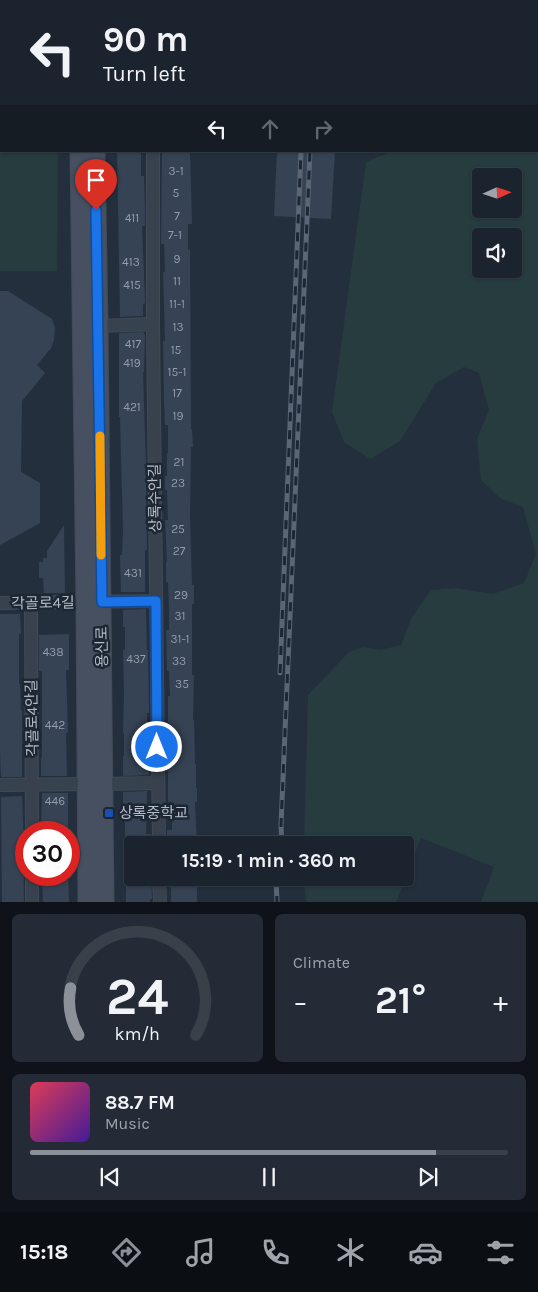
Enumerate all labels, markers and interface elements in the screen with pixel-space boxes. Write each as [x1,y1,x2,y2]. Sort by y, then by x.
text: 90 m [103,19,189,60]
icon: left [20,20,85,85]
text: Turn left [103,61,186,87]
icon: left [203,115,231,143]
icon: ahead [256,115,284,143]
icon: right [309,115,337,143]
pin [75,159,117,210]
house number: 3-1 [168,164,184,178]
icon: arrive [82,166,110,194]
north arrow [472,168,522,218]
map controls [472,168,522,278]
house number: 5 [173,186,180,200]
house number: 7 [174,209,180,223]
house number: 411 [125,211,139,225]
house number: 7-1 [168,228,182,242]
button: sound [472,228,522,278]
house number: 9 [174,252,181,266]
house number: 413 [122,255,140,269]
house number: 11 [173,274,181,288]
house number: 415 [123,278,141,292]
house number: 11-1 [169,297,185,311]
house number: 13 [172,320,184,334]
house number: 417 [125,337,142,351]
house number: 15 [171,343,182,357]
house number: 419 [123,356,141,370]
house number: 15-1 [168,365,186,379]
house number: 17 [172,386,182,400]
house number: 421 [123,400,141,414]
house number: 19 [173,409,183,423]
house number: 21 [174,455,184,469]
street label: 상록수안길 [145,463,165,533]
house number: 23 [171,476,185,490]
house number: 25 [171,522,185,536]
house number: 27 [173,544,186,558]
house number: 431 [124,566,142,580]
house number: 29 [174,588,188,602]
street label: 각골로4길 [11,593,75,613]
house number: 31 [174,609,186,623]
street label: 용신로 [93,626,111,668]
house number: 31-1 [170,632,190,646]
house number: 438 [42,645,64,659]
house number: 437 [126,652,146,666]
house number: 33 [172,654,186,668]
house number: 35 [175,677,189,691]
street label: 각골로4안길 [22,679,42,757]
house number: 442 [45,718,65,732]
position arrow [130,720,182,772]
house number: 446 [45,794,65,808]
place label: 상록중학교 [119,804,188,822]
marker: 상록중학교 [103,807,115,819]
speed limit sign: 30 [15,821,80,886]
text: 15:19 · 1 min · 360 m [182,850,356,872]
text: Climate [293,953,350,972]
text: 24 [106,966,169,1027]
text: 21° [375,978,426,1023]
text: − [293,985,308,1018]
text: + [493,985,508,1018]
text: km/h [115,1024,160,1045]
text: 88.7 FM [105,1092,175,1114]
text: Music [105,1114,150,1133]
icon: previous [96,1163,124,1191]
icon: pause [255,1163,283,1191]
icon: next [414,1163,442,1191]
icon: directions [109,1235,144,1270]
icon: music [183,1235,218,1270]
icon: phone [258,1235,293,1270]
icon: climate [333,1235,368,1270]
icon: car [408,1235,443,1270]
icon: filters [483,1235,518,1270]
text: 15:18 [20,1239,69,1265]

